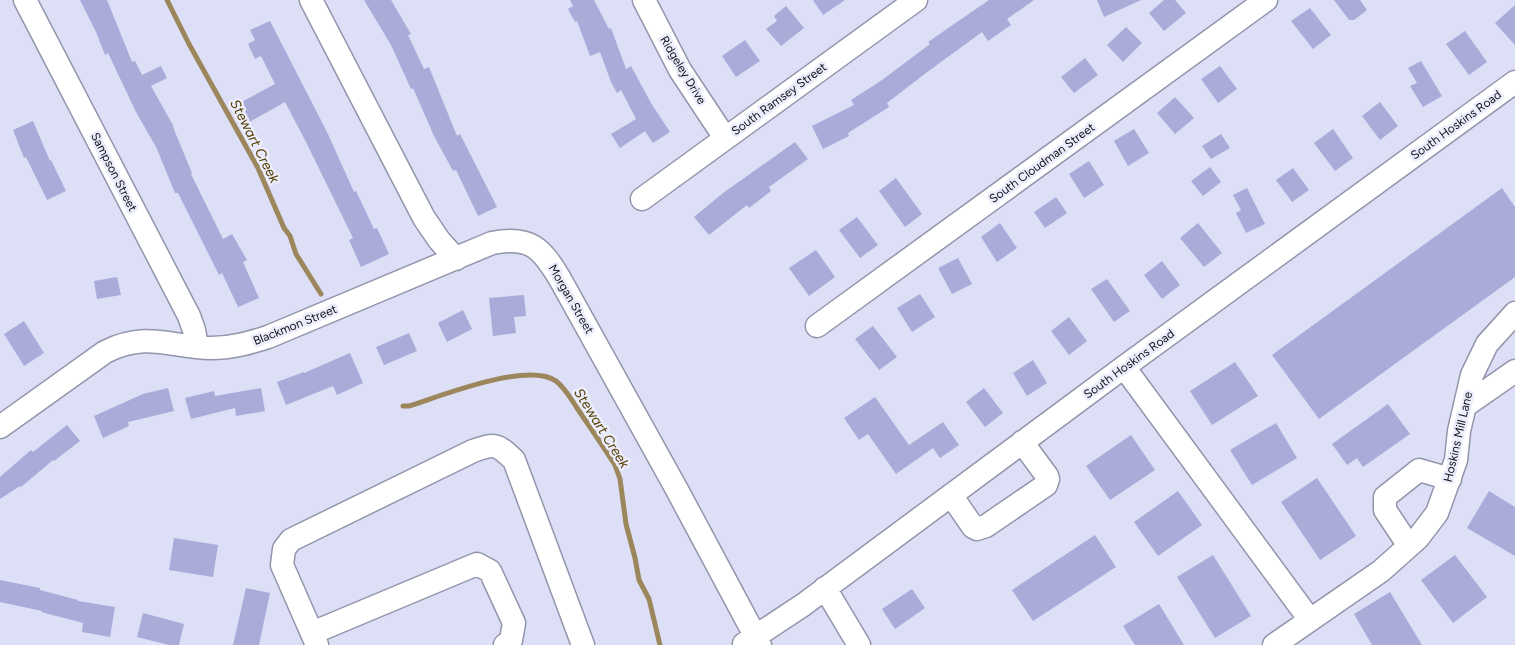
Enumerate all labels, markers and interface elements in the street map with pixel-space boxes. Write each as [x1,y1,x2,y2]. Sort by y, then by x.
street label: Ridgeley Drive [657,33,709,107]
street label: South Ramsey Street [729,60,830,138]
street label: South Hoskins Road [1408,88,1504,162]
water label: Stewart Creek [226,97,283,187]
street label: South Cloudman Street [987,120,1098,206]
street label: Sampson Street [88,130,140,214]
street label: Morgan Street [546,262,597,336]
street label: Blackmon Street [251,302,339,348]
street label: South Hoskins Road [1081,327,1177,401]
water label: Stewart Creek [570,385,634,473]
street label: Hoskins Mill Lane [1441,390,1475,484]

